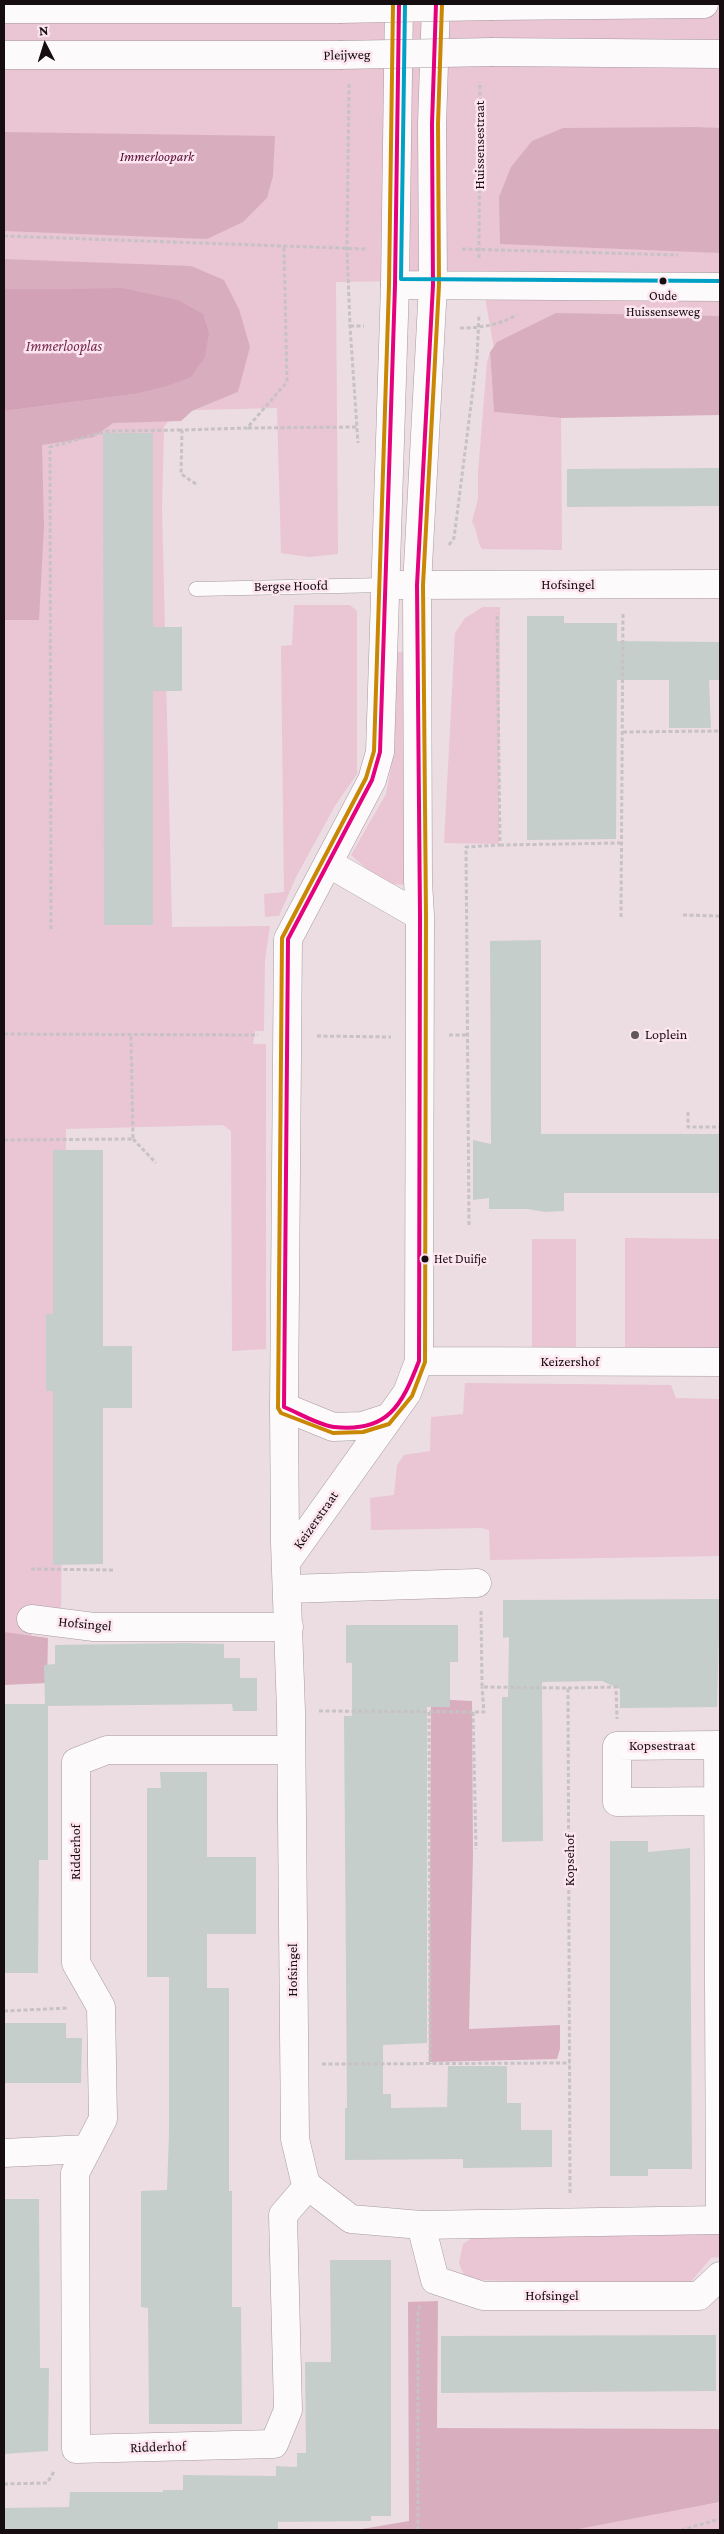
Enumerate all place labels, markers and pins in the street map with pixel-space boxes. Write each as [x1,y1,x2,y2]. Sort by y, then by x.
marker: Oude Huissenseweg [658,276,668,286]
place label: Oude Huissenseweg [626,288,700,319]
place label: Loplein [645,1027,687,1043]
marker: Loplein [629,1029,641,1041]
place label: Het Duifje [434,1251,487,1267]
marker: Het Duifje [420,1254,430,1264]

